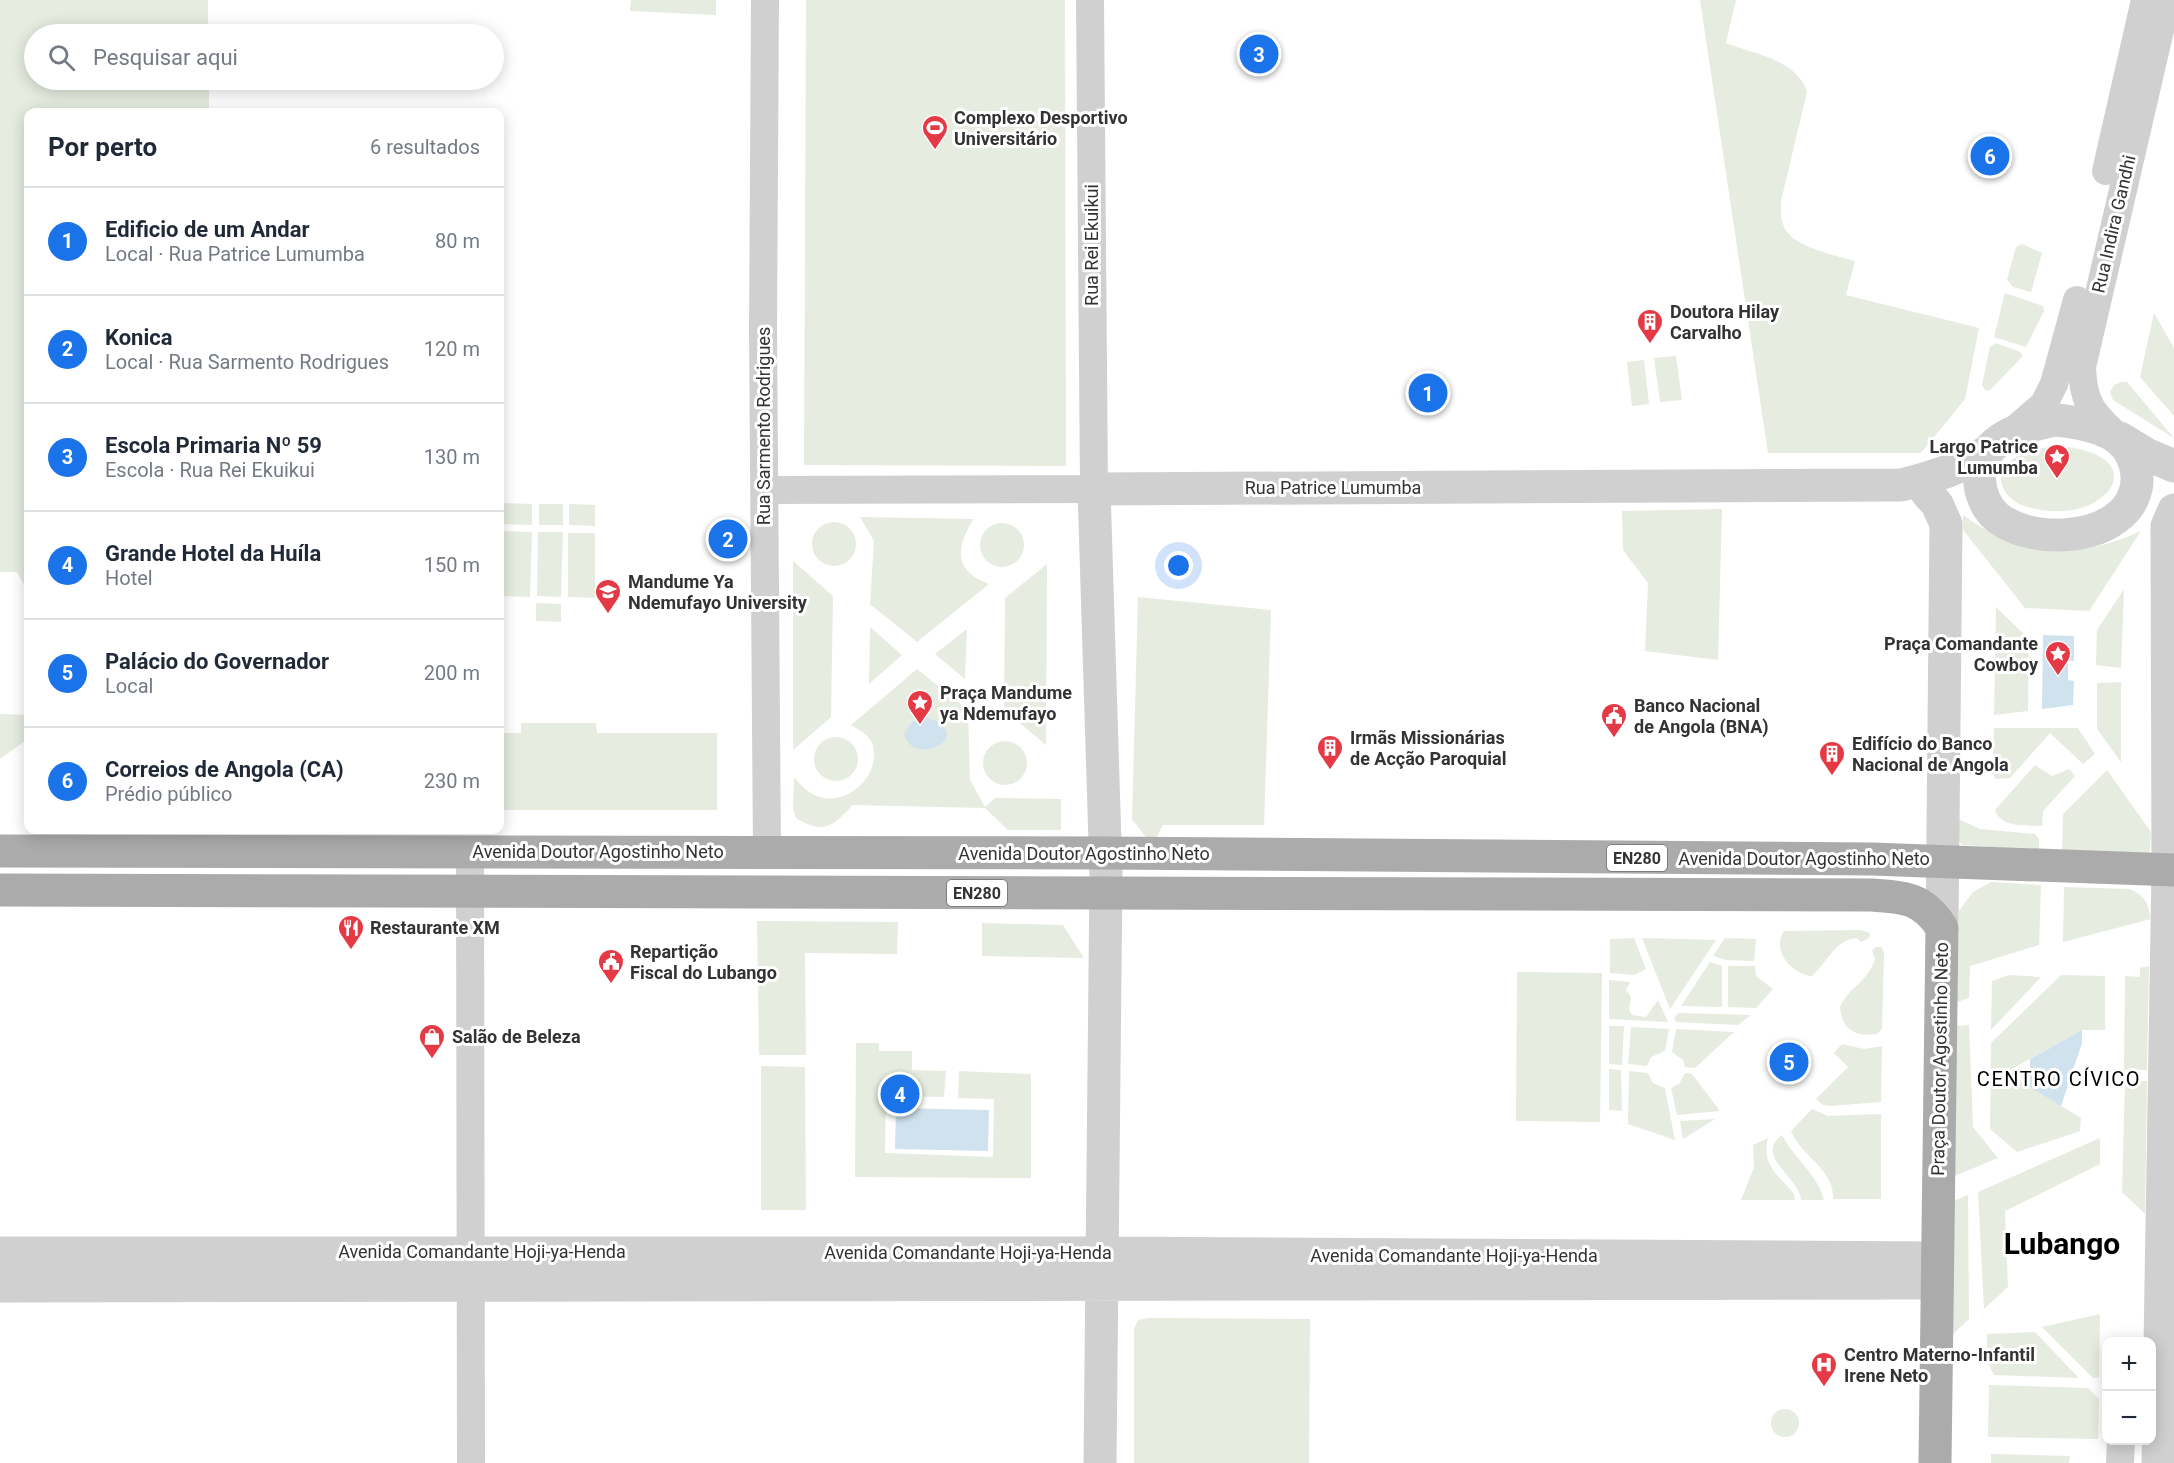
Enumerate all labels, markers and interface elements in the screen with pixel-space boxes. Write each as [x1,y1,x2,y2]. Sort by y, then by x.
search box [24,24,504,90]
pin: 3 [1240,32,1278,76]
icon: search [45,41,78,74]
text: Pesquisar aqui [93,45,238,70]
place label: Complexo Desportivo Universitário [954,107,1128,149]
sports icon: Complexo Desportivo Universitário [920,113,950,151]
text: Por perto [48,132,157,162]
pin: 6 [1970,134,2010,178]
text: 6 resultados [370,135,480,159]
street label: Rua Indira Gandhi [2087,153,2140,295]
street label: Rua Rei Ekuikui [1081,184,1102,306]
text: Edificio de um Andar [105,217,310,242]
text: 1 [62,229,73,253]
text: 80 m [435,229,480,253]
text: Local · Rua Patrice Lumumba [105,242,365,266]
place label: Doutora Hilay Carvalho [1670,301,1780,343]
building icon: Doutora Hilay Carvalho [1635,307,1665,345]
text: Konica [105,325,173,350]
street label: Rua Sarmento Rodrigues [753,327,774,525]
text: 2 [62,337,73,361]
text: 120 m [424,337,480,361]
text: Local · Rua Sarmento Rodrigues [105,350,389,374]
pin: 1 [1408,370,1448,416]
text: Escola Primaria Nº 59 [105,433,322,458]
place label: Largo Patrice Lumumba [1930,436,2038,478]
place icon: Largo Patrice Lumumba [2042,442,2072,480]
text: 3 [62,445,73,469]
text: 130 m [424,445,480,469]
text: Escola · Rua Rei Ekuikui [105,458,315,482]
street label: Rua Patrice Lumumba [1245,477,1421,498]
pin: 2 [708,516,748,562]
text: Grande Hotel da Huíla [105,541,321,566]
your location [1164,551,1193,580]
text: 4 [62,553,73,577]
text: 150 m [424,553,480,577]
text: Hotel [105,566,153,590]
place label: Mandume Ya Ndemufayo University [628,571,808,613]
school or university icon: Mandume Ya Ndemufayo University [593,577,623,615]
place label: Praça Comandante Cowboy [1884,633,2039,675]
place icon: Praça Comandante Cowboy [2043,639,2073,677]
text: Palácio do Governador [105,649,329,674]
text: 5 [62,661,73,685]
text: 200 m [424,661,480,685]
text: Local [105,674,153,698]
place label: Praça Mandume ya Ndemufayo [940,682,1072,724]
place icon: Praça Mandume ya Ndemufayo [905,688,935,726]
place label: Banco Nacional de Angola (BNA) [1634,695,1769,738]
public building icon: Banco Nacional de Angola (BNA) [1599,701,1629,739]
place label: Irmãs Missionárias de Acção Paroquial [1350,727,1506,769]
building icon: Irmãs Missionárias de Acção Paroquial [1315,733,1345,771]
place label: Edifício do Banco Nacional de Angola [1852,733,2009,775]
building icon: Edifício do Banco Nacional de Angola [1817,739,1847,777]
text: Correios de Angola (CA) [105,757,344,782]
text: 6 [62,769,73,793]
text: 230 m [424,769,480,793]
text: Prédio público [105,782,232,806]
street label: Avenida Doutor Agostinho Neto [472,841,724,862]
street label: Avenida Doutor Agostinho Neto [958,843,1210,864]
road number: EN280 [1607,845,1667,871]
street label: Avenida Doutor Agostinho Neto [1678,848,1930,869]
road number: EN280 [947,880,1007,906]
restaurant icon: Restaurante XM [336,913,366,951]
place label: Restaurante XM [370,917,500,938]
place label: Repartição Fiscal do Lubango [630,941,777,983]
street label: Praça Doutor Agostinho Neto [1927,942,1952,1176]
public building icon: Repartição Fiscal do Lubango [596,947,626,985]
shop icon: Salão de Beleza [417,1022,447,1060]
place label: Salão de Beleza [452,1026,581,1047]
pin: 5 [1770,1040,1808,1084]
district label: CENTRO CÍVICO [1977,1067,2141,1091]
pin: 4 [880,1072,920,1116]
district label: Lubango [2004,1226,2120,1261]
street label: Avenida Comandante Hoji-ya-Henda [338,1241,626,1262]
street label: Avenida Comandante Hoji-ya-Henda [824,1242,1112,1263]
street label: Avenida Comandante Hoji-ya-Henda [1310,1245,1598,1266]
map controls [2102,1337,2156,1445]
button: + [2102,1337,2156,1391]
place label: Centro Materno-Infantil Irene Neto [1844,1344,2035,1386]
hospital icon: Centro Materno-Infantil Irene Neto [1809,1350,1839,1388]
button: − [2102,1391,2156,1445]

